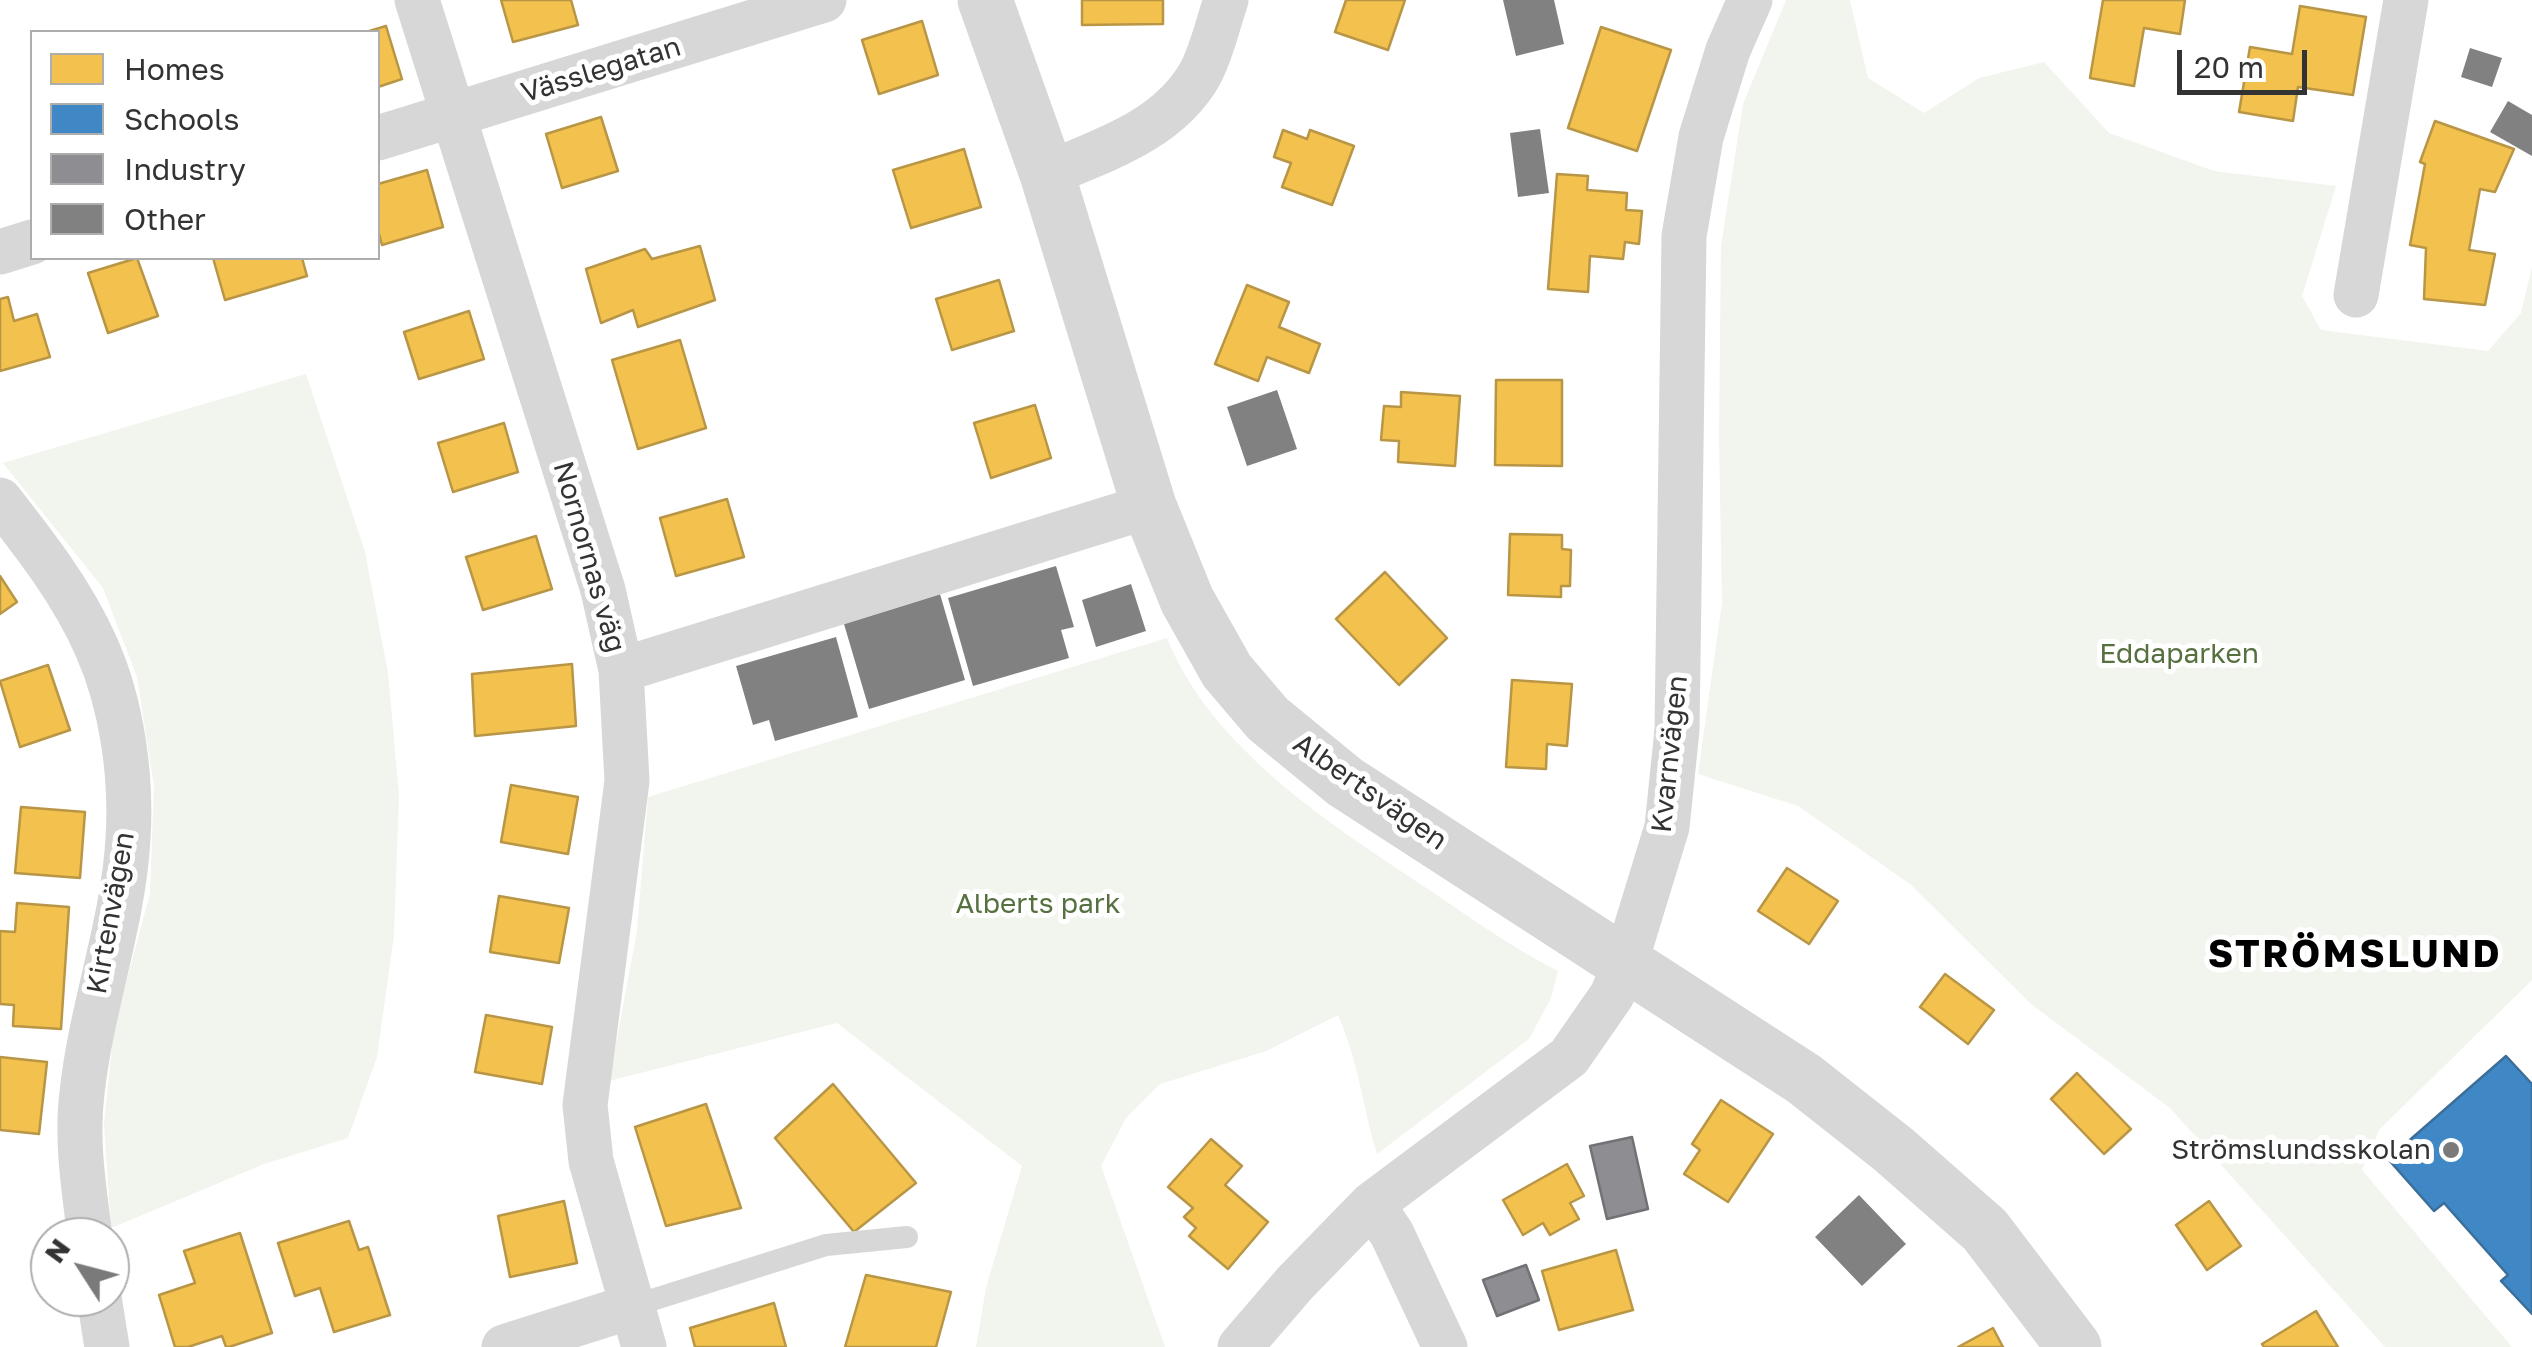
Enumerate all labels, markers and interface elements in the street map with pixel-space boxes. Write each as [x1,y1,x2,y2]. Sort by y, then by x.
legend [30,30,380,260]
street label: Vässlegatan [517,30,685,110]
scale bar [2182,30,2312,92]
text: 20 m [2194,49,2264,85]
text: Homes [124,51,225,87]
text: Schools [124,101,240,137]
text: Industry [124,151,246,187]
text: Other [124,201,206,237]
street label: Nornornas väg [546,458,632,656]
park label: Eddaparken [2099,637,2259,671]
street label: Kvarnvägen [1645,674,1695,834]
street label: Albertsvägen [1287,727,1453,857]
street label: Kirtenvägen [80,829,142,997]
park label: Alberts park [956,887,1120,921]
district label: STRÖMSLUND [2208,932,2502,978]
place label: Strömslundsskolan [2171,1133,2431,1167]
marker: Strömslundsskolan [2440,1139,2462,1161]
north arrow [30,1217,130,1317]
text: N [37,1232,77,1269]

